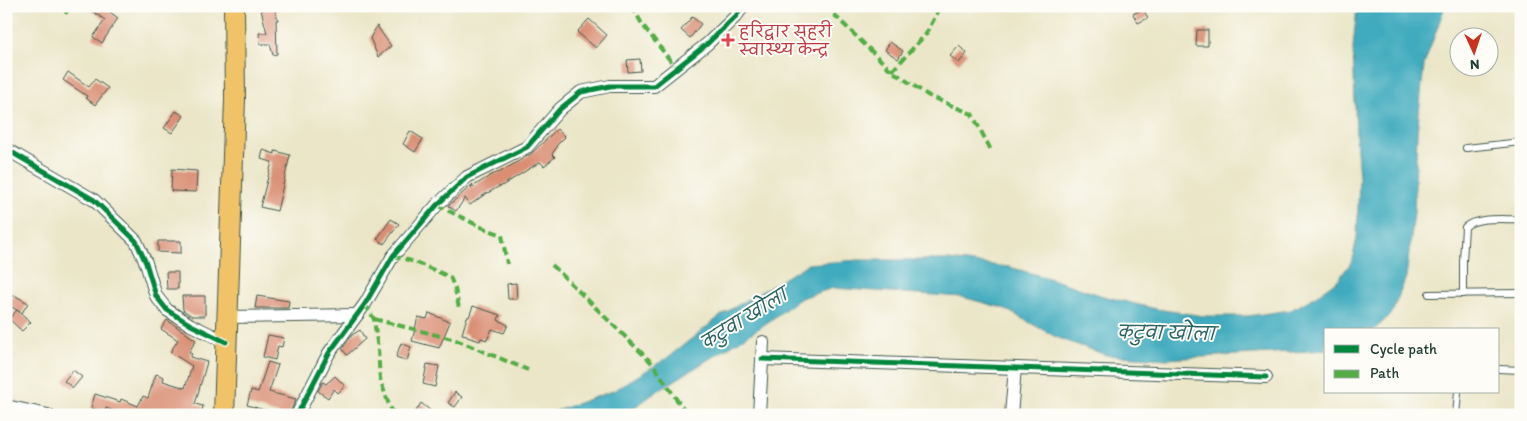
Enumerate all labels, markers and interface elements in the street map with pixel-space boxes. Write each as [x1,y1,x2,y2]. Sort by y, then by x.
place label: हरिद्वार सहरी स्वास्थ्य केन्द्र [738,20,833,59]
north arrow [1450,28,1500,78]
marker: हरिद्वार सहरी स्वास्थ्य केन्द्र [721,33,735,47]
text: N [1469,56,1480,73]
water label: कटुवा खोला [695,279,797,357]
water label: कटुवा खोला [1117,318,1220,348]
legend [1324,328,1500,394]
text: Cycle path [1370,340,1437,358]
text: Path [1370,364,1399,382]

